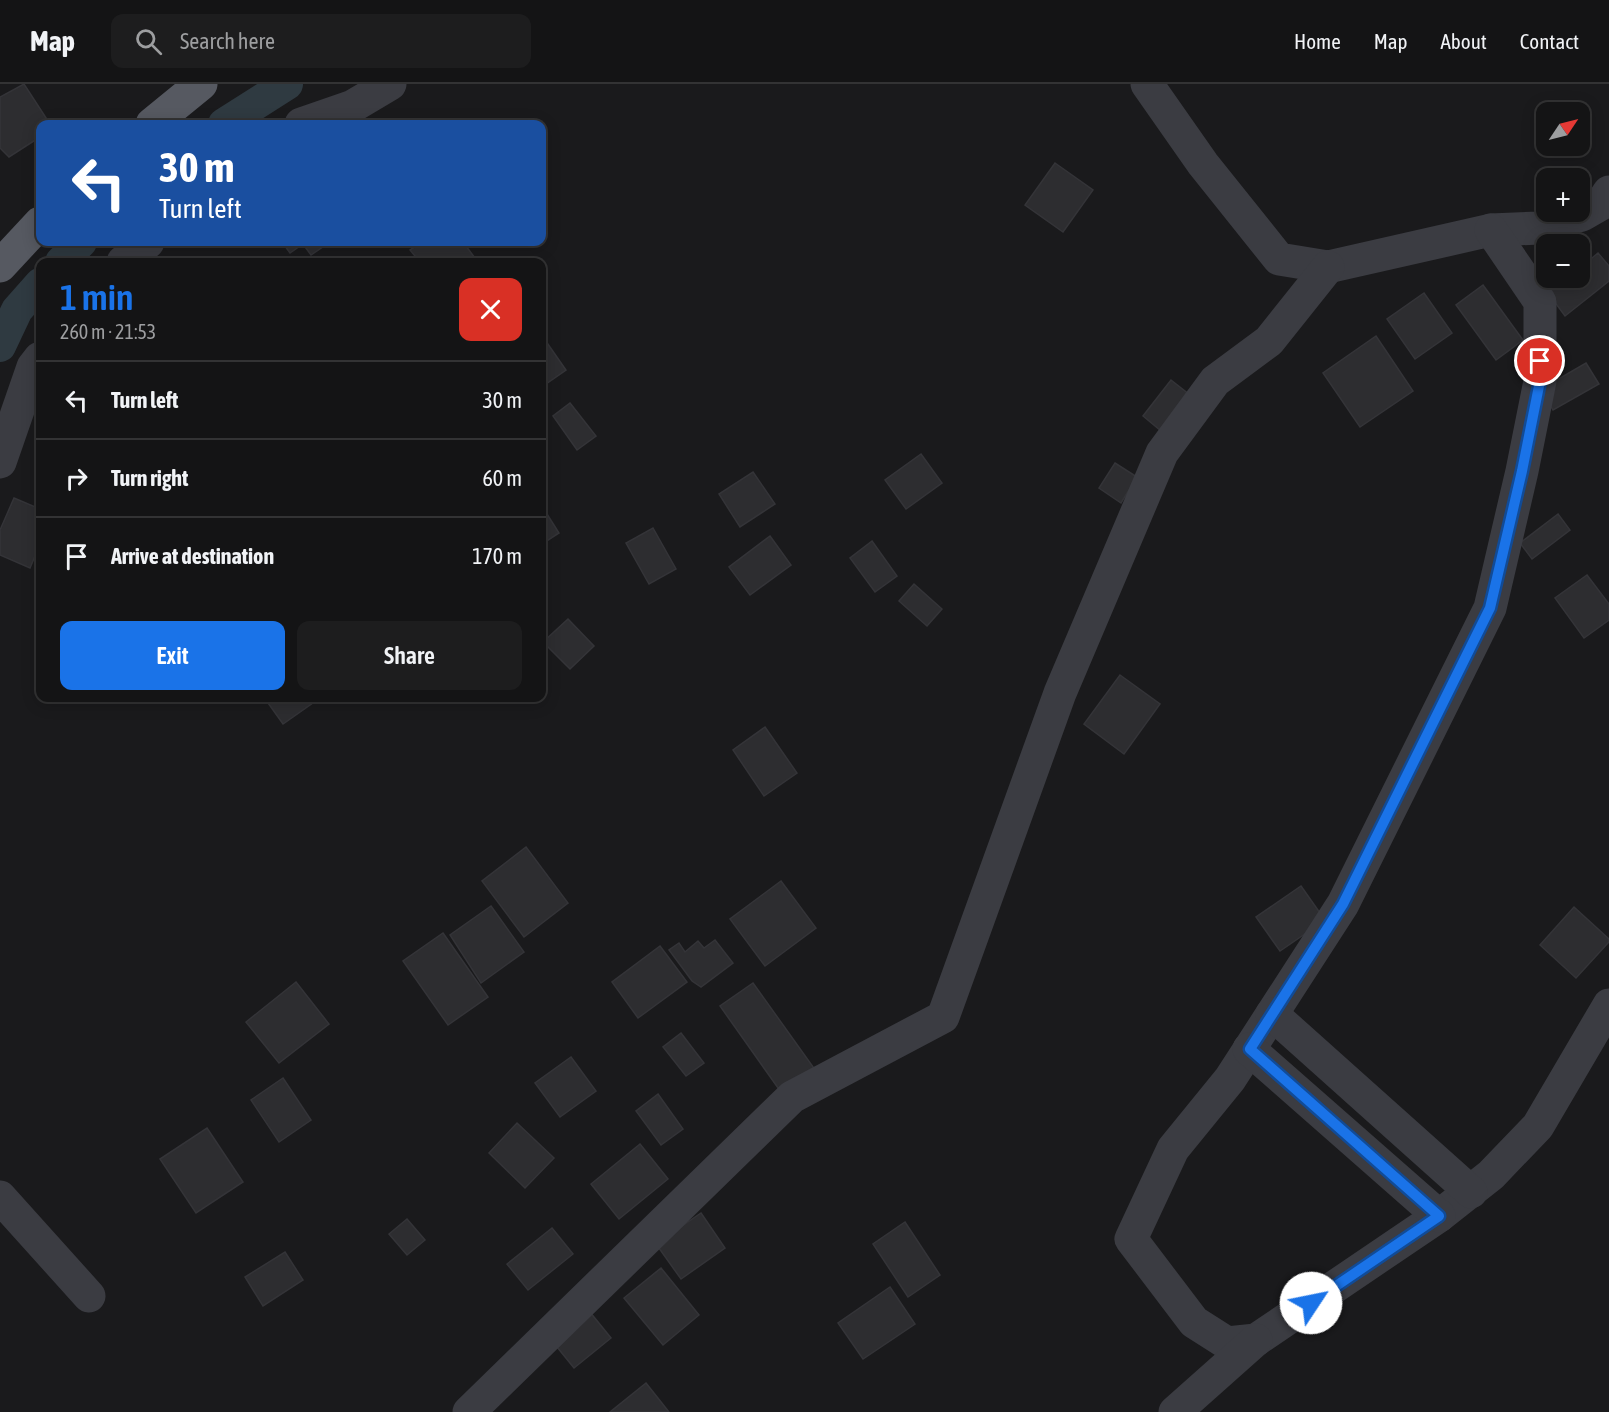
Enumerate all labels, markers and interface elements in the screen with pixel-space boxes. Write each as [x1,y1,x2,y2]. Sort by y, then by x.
search box [111,14,531,68]
text: Map [30,25,75,57]
icon: search [132,25,165,58]
text: Search here [180,28,275,54]
text: Home [1294,29,1341,53]
text: Map [1374,29,1408,53]
text: About [1441,29,1487,53]
text: Contact [1520,29,1579,53]
north arrow [1536,102,1590,156]
map controls [1536,102,1590,288]
text: 30 m [159,143,234,191]
icon: left [60,144,138,222]
button: + [1536,168,1590,222]
text: Turn left [159,193,242,224]
button: − [1536,234,1590,288]
text: 1 min [60,276,134,318]
button: close [459,278,522,341]
text: 260 m · 21:53 [60,320,156,343]
pin [1514,335,1565,386]
icon: arrive [1523,344,1556,377]
icon: left [60,384,93,417]
text: Turn left [111,387,178,413]
text: 30 m [482,387,522,413]
icon: right [60,462,93,495]
text: Turn right [111,465,188,491]
text: 60 m [482,465,522,491]
icon: arrive [60,540,93,573]
text: Arrive at destination [111,543,274,569]
text: 170 m [472,543,522,569]
button: Exit [60,621,285,690]
button: Share [297,621,522,690]
position arrow [1279,1271,1343,1335]

